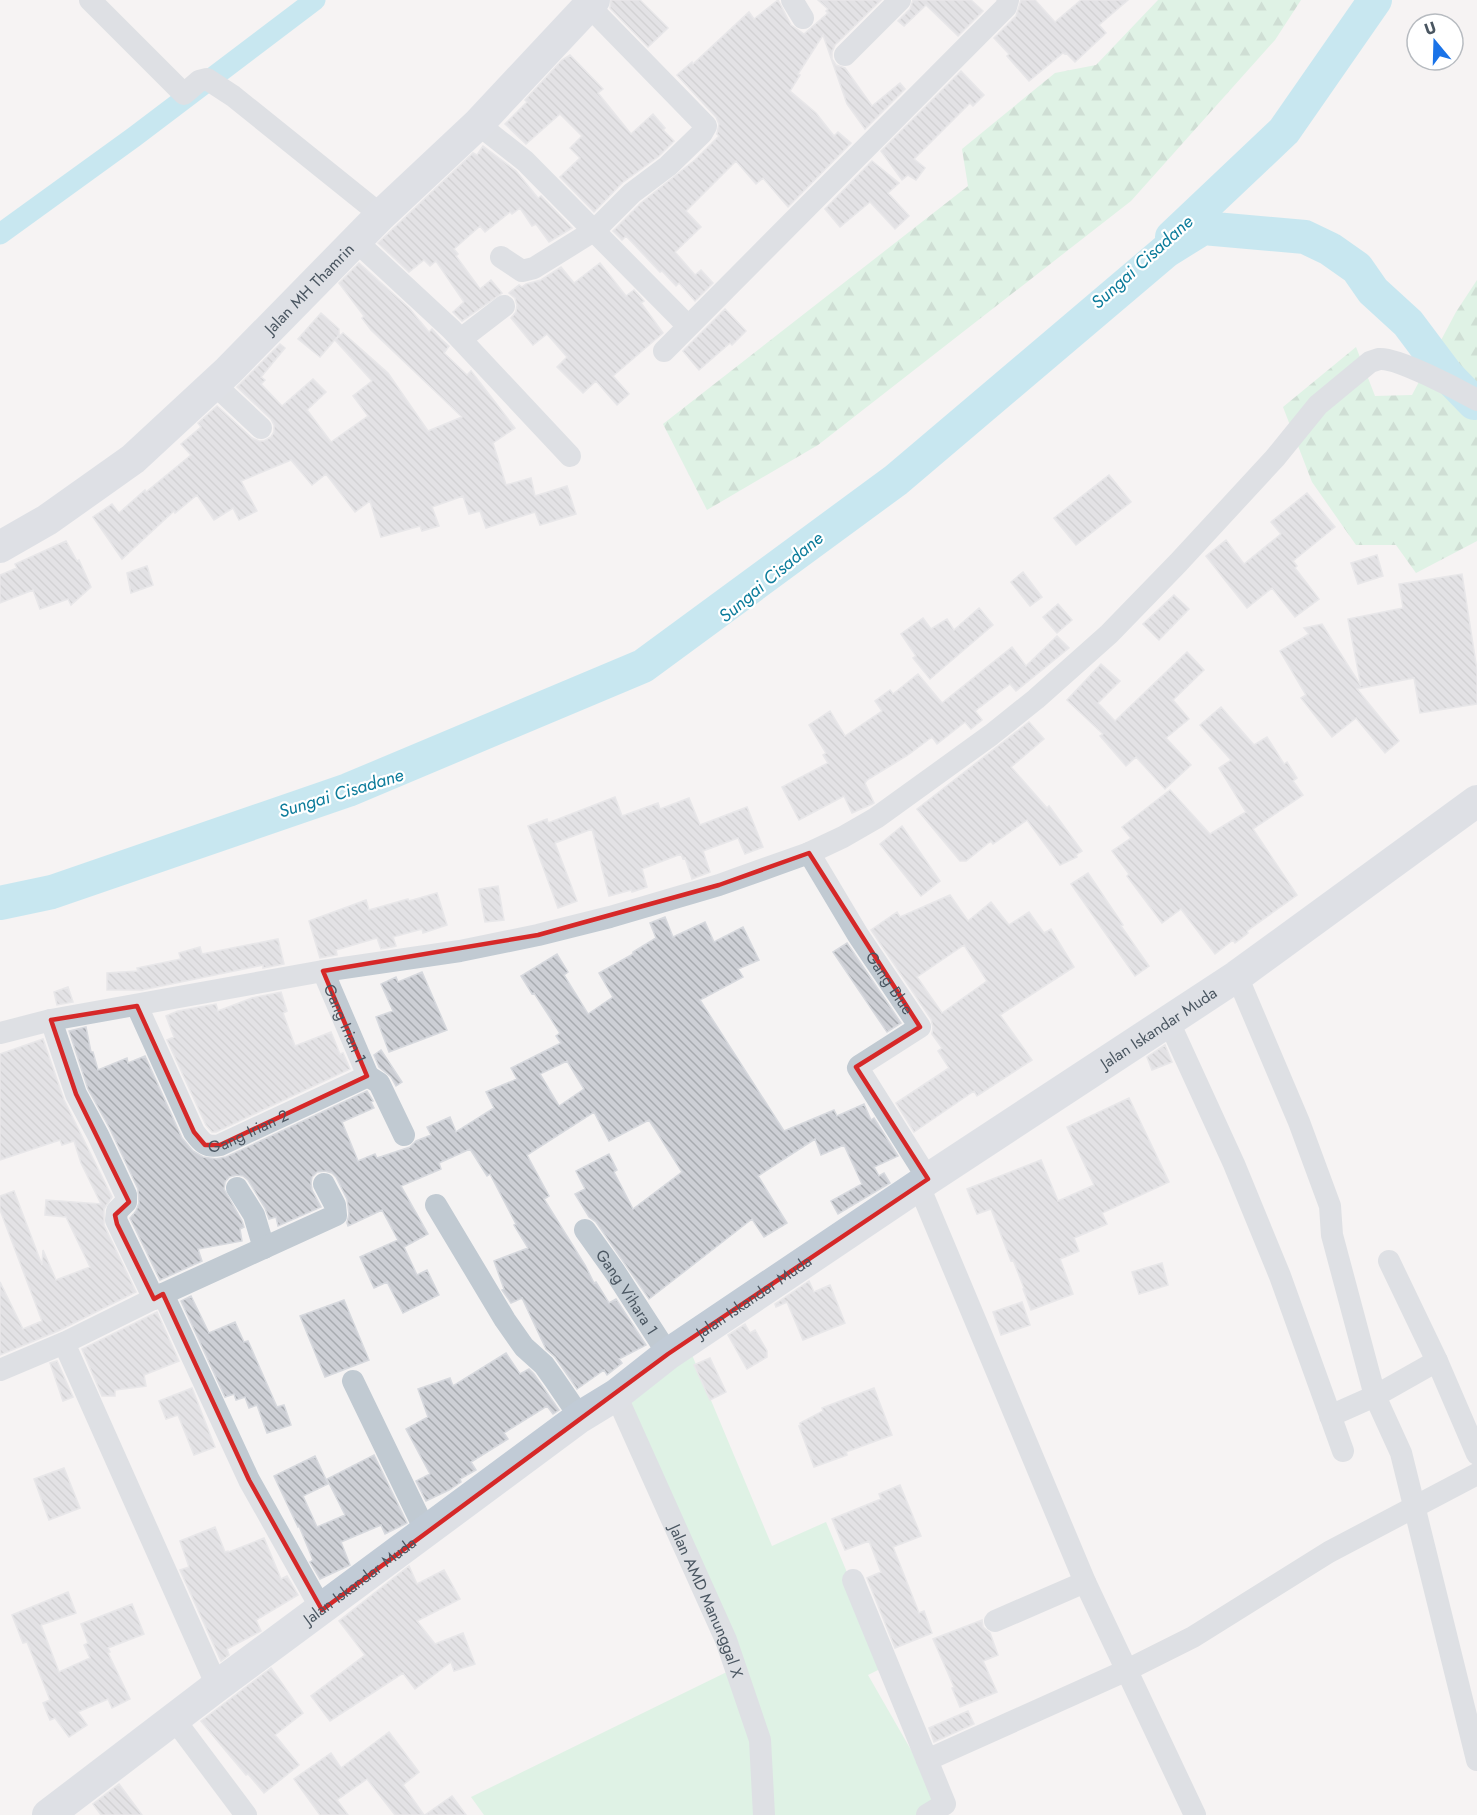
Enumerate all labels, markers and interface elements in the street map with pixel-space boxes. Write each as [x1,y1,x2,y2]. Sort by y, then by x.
north arrow [1405,12,1465,72]
text: U [1421,16,1439,41]
water label: Sungai Cisadane [1085,209,1199,315]
street label: Jalan MH Thamrin [258,238,360,341]
water label: Sungai Cisadane [713,525,829,629]
water label: Sungai Cisadane [275,762,407,824]
street label: Gang Blue [860,947,919,1019]
street label: Gang Irian 1 [318,980,372,1067]
street label: Jalan Iskandar Muda [1094,981,1221,1076]
street label: Gang Irian 2 [208,1104,292,1158]
street label: Gang Vihara 1 [590,1245,664,1340]
street label: Jalan Iskandar Muda [690,1250,816,1345]
street label: Jalan AMD Manunggal X [663,1519,749,1681]
street label: Jalan Iskandar Muda [297,1531,421,1631]

